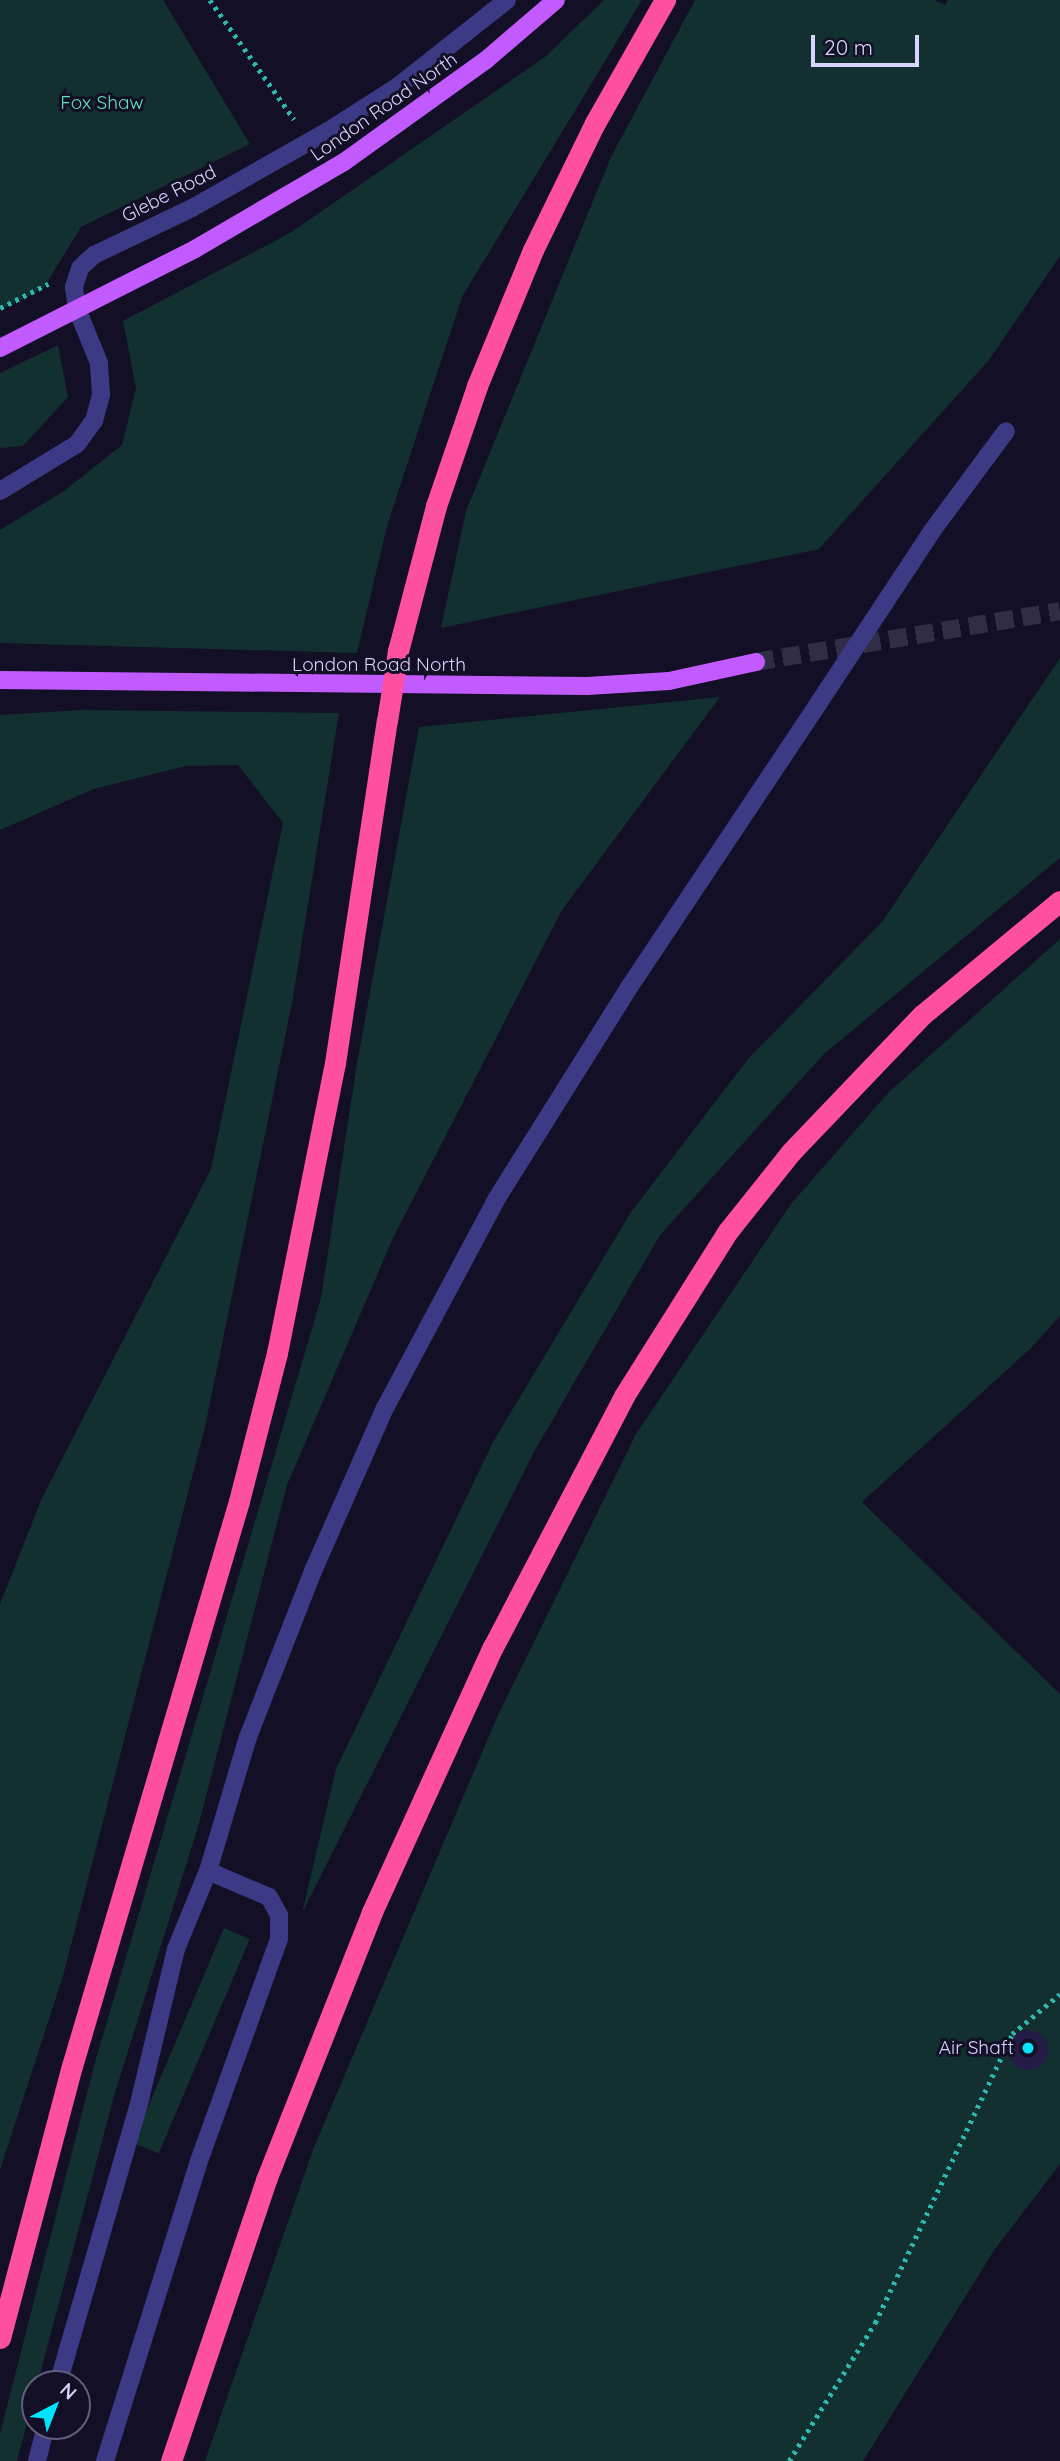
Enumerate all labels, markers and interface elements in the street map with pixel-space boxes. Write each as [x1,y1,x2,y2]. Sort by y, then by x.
scale bar [815,21,923,65]
text: 20 m [824,34,873,60]
street label: London Road North [306,48,462,166]
park label: Fox Shaw [60,92,144,114]
street label: Glebe Road [118,161,220,227]
street label: London Road North [292,654,466,676]
place label: Air Shaft [939,2037,1014,2059]
marker: Air Shaft [1020,2040,1036,2056]
north arrow [21,2370,91,2440]
text: N [55,2377,82,2404]

